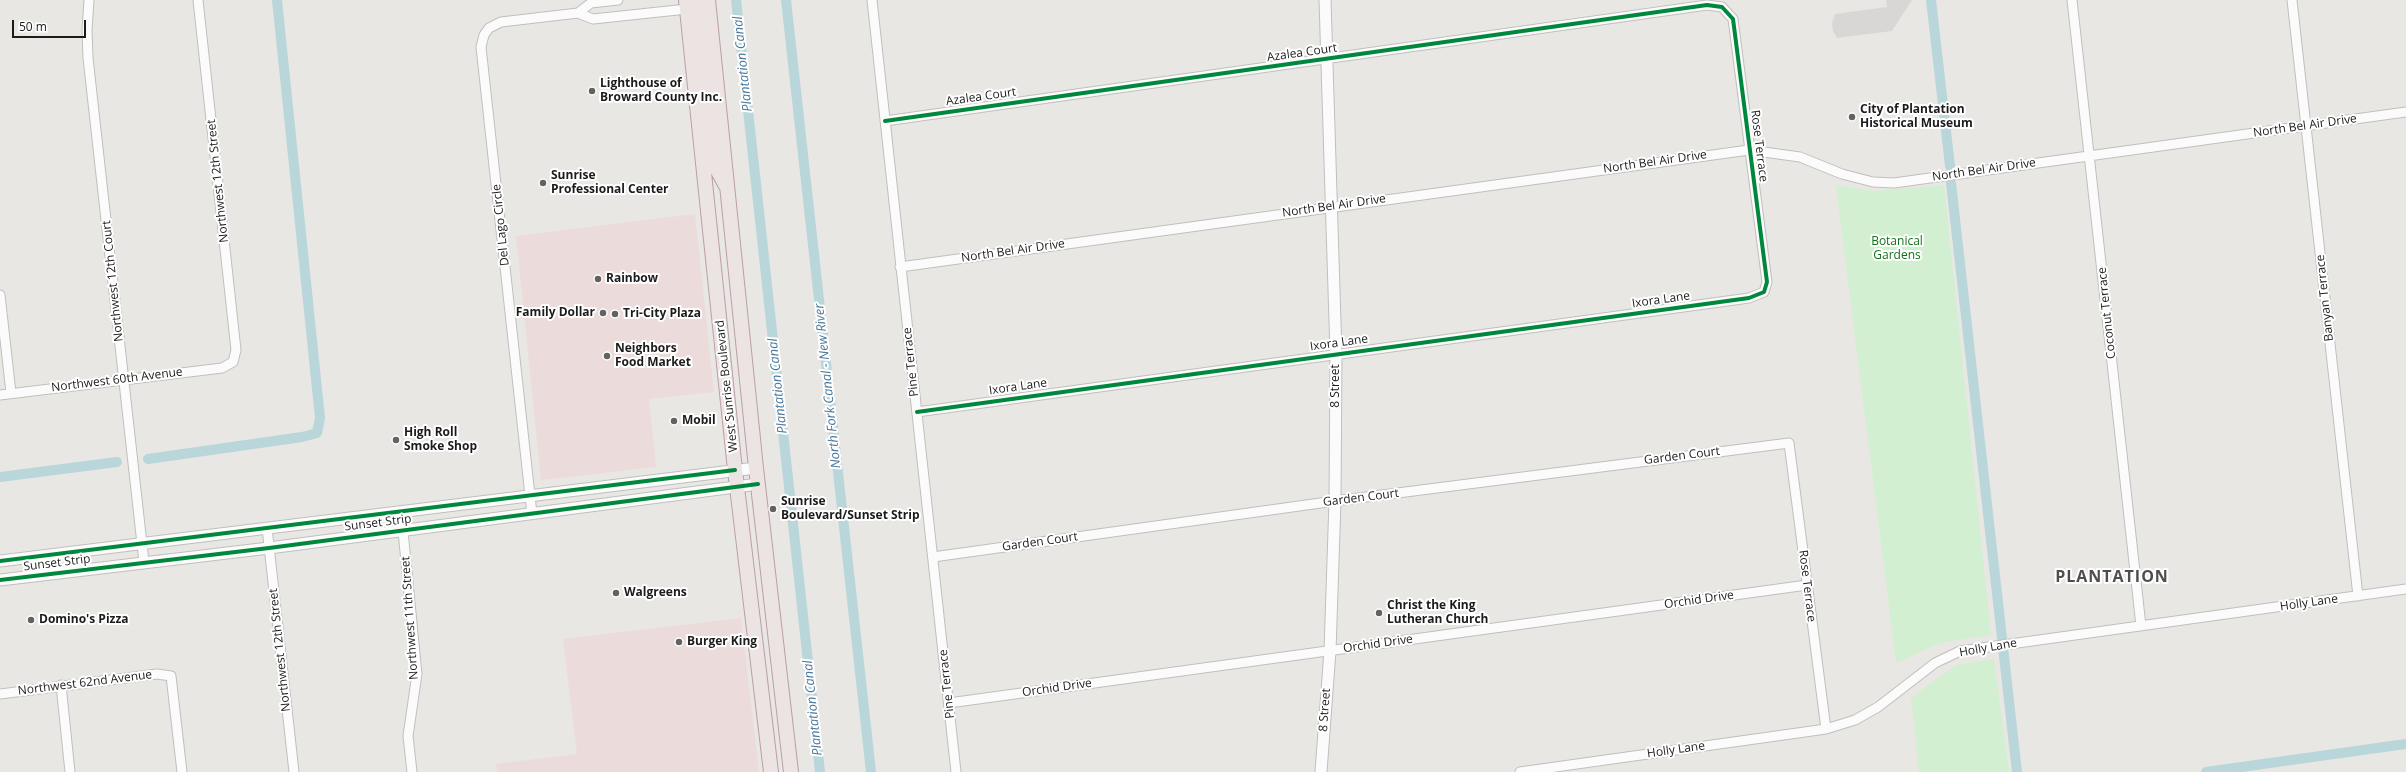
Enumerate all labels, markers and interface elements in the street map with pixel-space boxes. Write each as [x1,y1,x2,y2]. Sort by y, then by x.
scale bar [14,12,88,38]
water label: Plantation Canal [730,15,756,113]
text: 50 m [19,18,47,35]
street label: Azalea Court [1266,41,1338,65]
place label: Lighthouse of Broward County Inc. [600,77,722,105]
street label: Azalea Court [945,85,1017,109]
marker: Lighthouse of Broward County Inc. [587,86,597,96]
place label: City of Plantation Historical Museum [1860,103,1973,131]
street label: Rose Terrace [1747,109,1771,183]
marker: City of Plantation Historical Museum [1847,112,1857,122]
street label: North Bel Air Drive [2252,112,2358,140]
street label: Northwest 12th Street [204,119,232,243]
street label: North Bel Air Drive [1602,148,1708,176]
street label: North Bel Air Drive [1931,156,2037,184]
place label: Sunrise Professional Center [551,169,668,197]
marker: Sunrise Professional Center [538,178,548,188]
street label: Del Lago Circle [490,183,512,267]
street label: North Bel Air Drive [1281,192,1387,220]
street label: Northwest 12th Court [99,220,127,342]
park label: Botanical Gardens [1871,235,1923,263]
street label: North Bel Air Drive [960,237,1066,265]
street label: Banyan Terrace [2313,254,2337,342]
street label: Coconut Terrace [2095,266,2119,360]
place label: Rainbow [606,272,658,286]
marker: Rainbow [593,274,603,284]
street label: Ixora Lane [1631,289,1691,311]
water label: North Fork Canal - New River [812,303,844,469]
place label: Family Dollar [516,306,595,320]
place label: Tri-City Plaza [623,307,701,321]
marker: Family Dollar [598,308,608,318]
marker: Tri-City Plaza [610,309,620,319]
street label: West Sunrise Boulevard [713,319,741,453]
street label: Pine Terrace [900,327,922,397]
street label: Ixora Lane [1309,332,1369,354]
water label: Plantation Canal [765,337,791,435]
place label: Neighbors Food Market [615,342,691,370]
marker: Neighbors Food Market [602,351,612,361]
street label: 8 Street [1329,364,1343,408]
street label: Northwest 60th Avenue [51,365,183,395]
street label: Ixora Lane [988,376,1048,398]
place label: Mobil [682,414,716,428]
marker: Mobil [669,416,679,426]
place label: High Roll Smoke Shop [404,426,477,454]
marker: High Roll Smoke Shop [391,435,401,445]
street label: Garden Court [1643,444,1721,468]
street label: Garden Court [1322,486,1400,510]
place label: Sunrise Boulevard/Sunset Strip [781,495,919,523]
marker: Sunrise Boulevard/Sunset Strip [768,504,778,514]
street label: Sunset Strip [344,512,412,534]
street label: Garden Court [1001,530,1079,554]
street label: Rose Terrace [1795,549,1819,623]
street label: Sunset Strip [23,552,91,574]
street label: Northwest 11th Street [398,556,422,680]
district label: PLANTATION [2055,567,2169,587]
place label: Walgreens [624,586,687,600]
street label: Northwest 12th Street [266,588,294,712]
marker: Walgreens [611,588,621,598]
street label: Orchid Drive [1663,588,1735,612]
street label: Holly Lane [2279,592,2339,614]
place label: Christ the King Lutheran Church [1387,599,1488,627]
marker: Christ the King Lutheran Church [1374,608,1384,618]
place label: Domino's Pizza [39,613,129,627]
marker: Domino's Pizza [26,615,36,625]
street label: Orchid Drive [1342,632,1414,656]
place label: Burger King [687,635,757,649]
street label: Holly Lane [1958,636,2018,660]
marker: Burger King [674,637,684,647]
street label: Pine Terrace [936,649,958,719]
water label: Plantation Canal [800,659,826,757]
street label: Northwest 62nd Avenue [17,668,153,698]
street label: Orchid Drive [1021,676,1093,700]
street label: 8 Street [1316,688,1334,732]
street label: Holly Lane [1646,739,1706,761]

